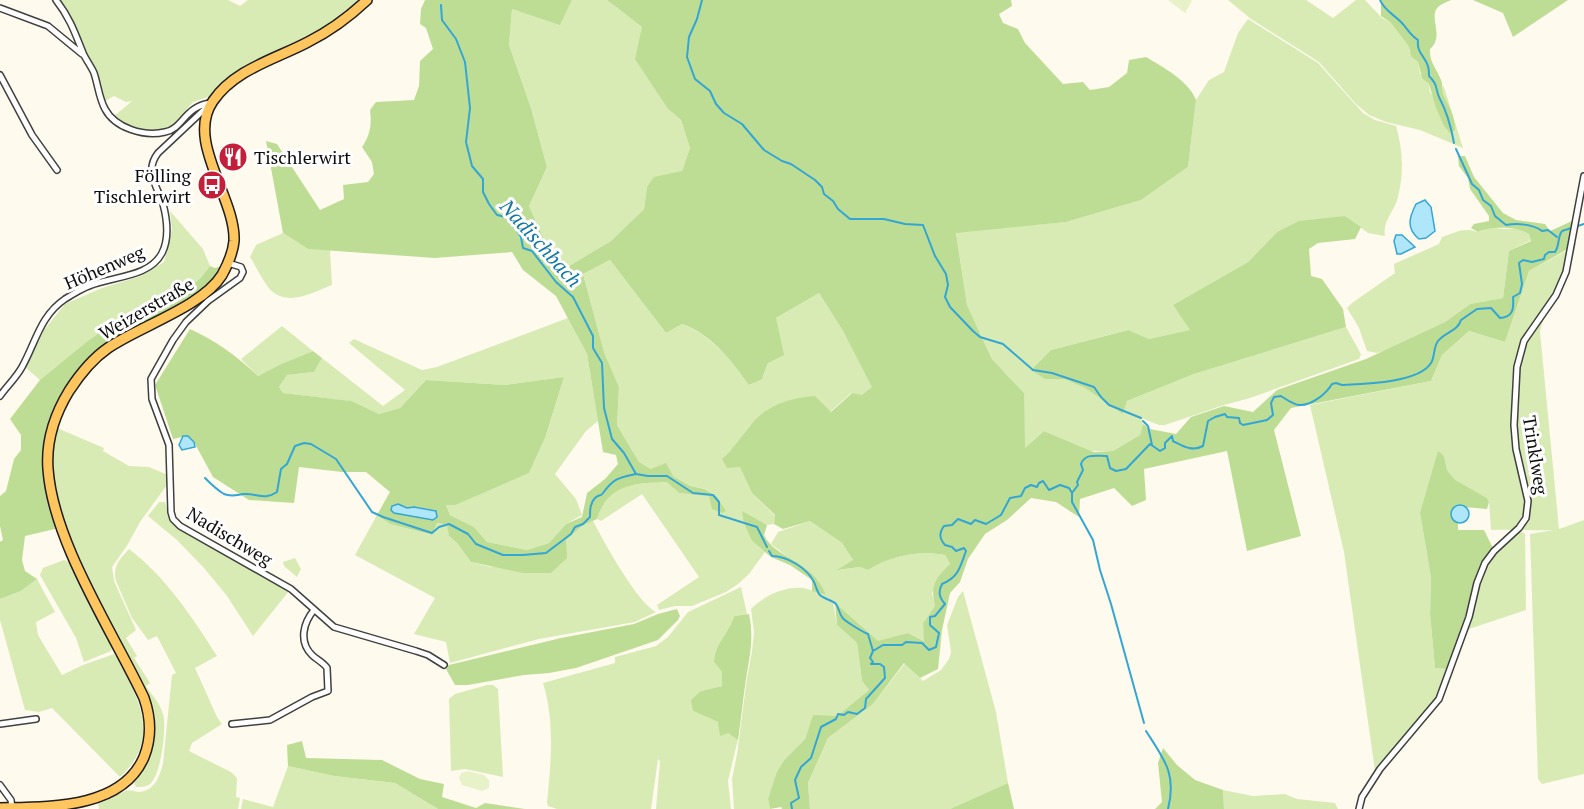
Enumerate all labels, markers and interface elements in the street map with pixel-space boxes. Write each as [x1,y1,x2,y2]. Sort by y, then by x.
restaurant icon: Tischlerwirt [217,141,249,173]
place label: Tischlerwirt [254,145,351,169]
place label: Fölling Tischlerwirt [94,163,192,208]
bus stop icon: Fölling Tischlerwirt [196,169,228,201]
water label: Nadischbach [494,192,588,293]
street label: Höhenweg [60,239,148,295]
street label: Weizerstraße [94,271,198,345]
street label: Trinklweg [1518,414,1554,497]
street label: Nadischweg [183,501,278,571]

